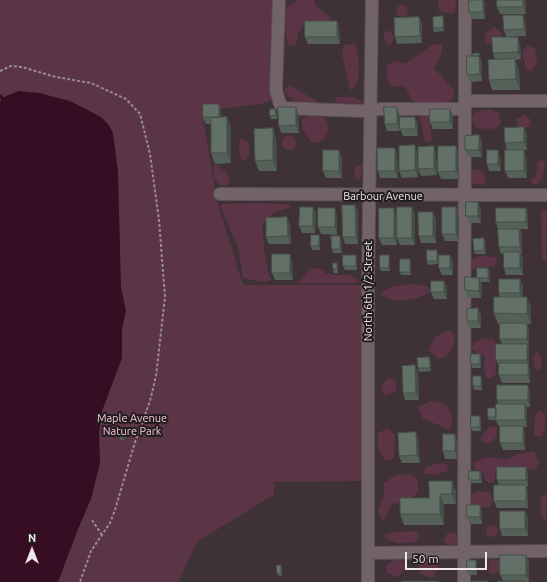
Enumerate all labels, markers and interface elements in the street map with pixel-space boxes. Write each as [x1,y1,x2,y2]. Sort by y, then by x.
street label: Barbour Avenue [343,189,423,203]
street label: North 6th 1/2 Street [361,241,375,341]
park label: Maple Avenue Nature Park [97,411,167,437]
north arrow [12,530,52,570]
text: N [28,532,36,544]
scale bar [407,544,489,570]
text: 50 m [412,552,439,565]

